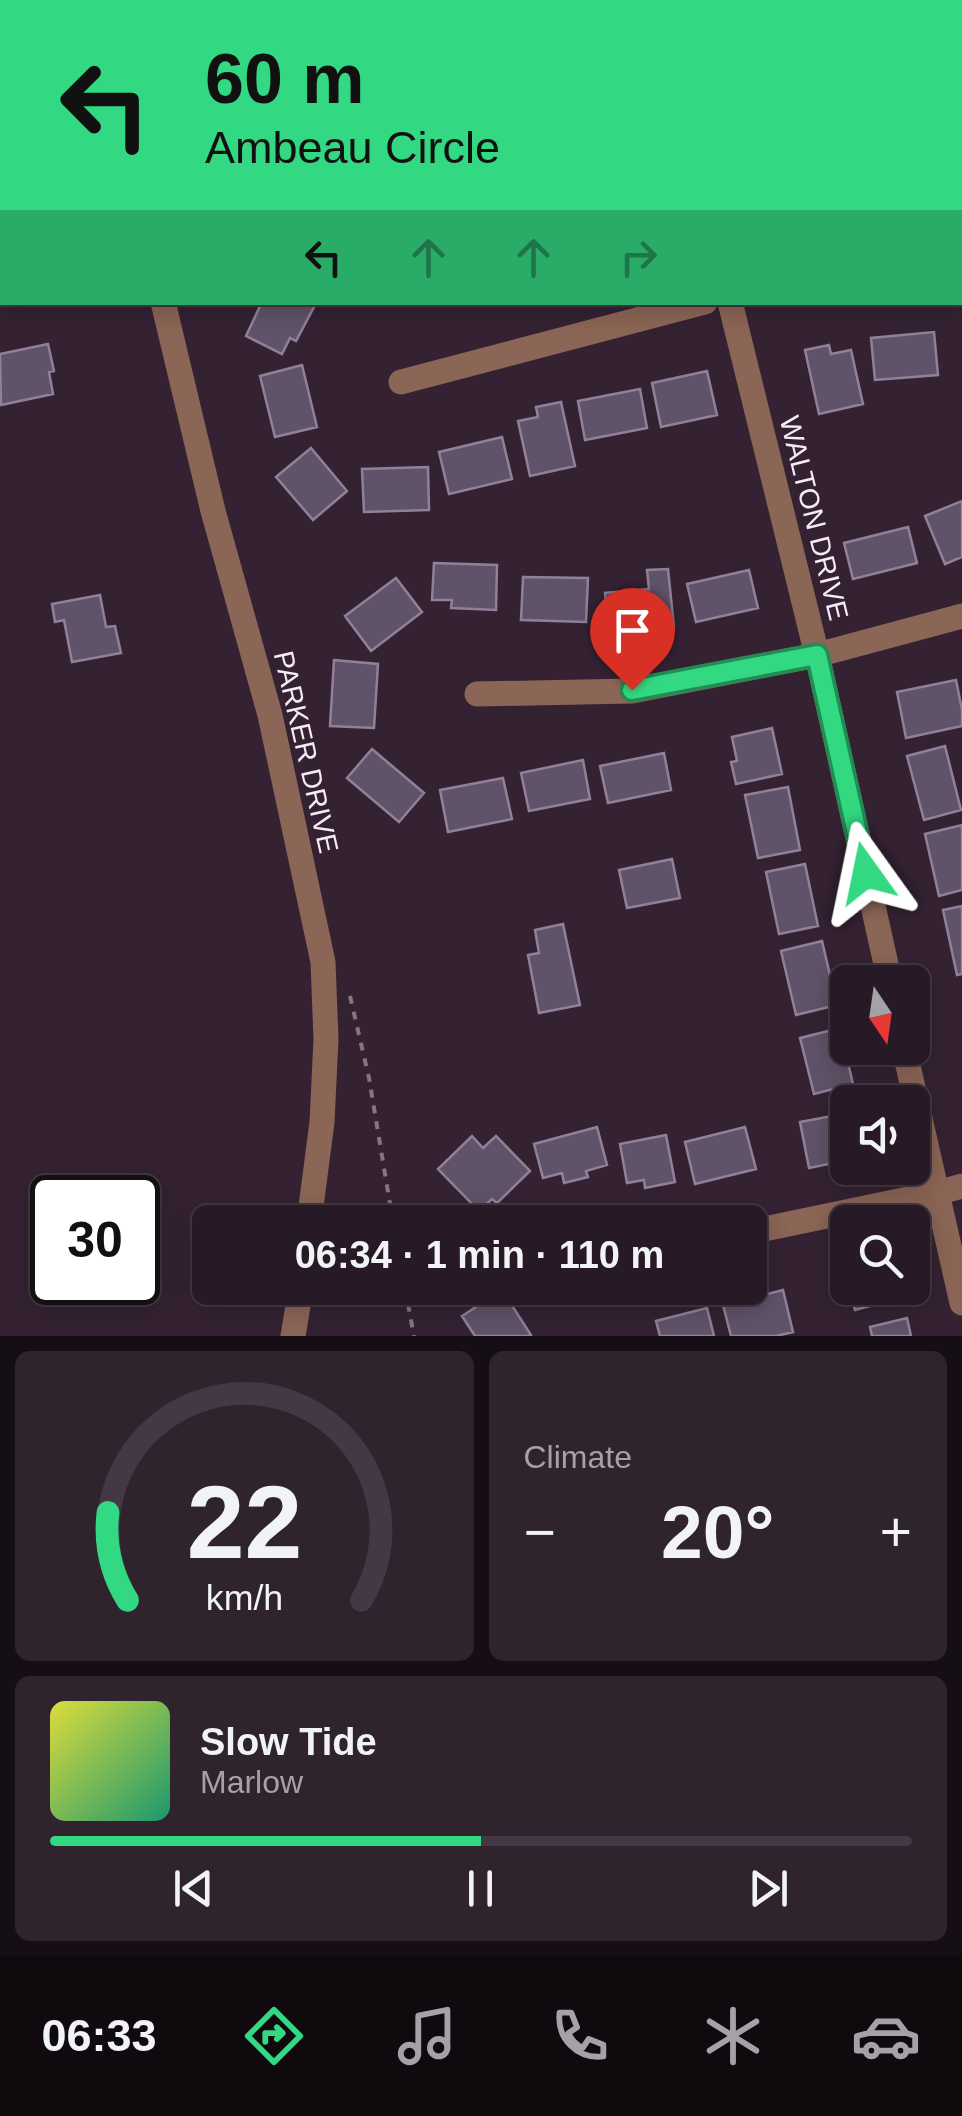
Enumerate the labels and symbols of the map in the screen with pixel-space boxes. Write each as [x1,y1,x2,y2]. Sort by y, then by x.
street label: WALTON DRIVE [774,413,854,623]
pin [590,588,675,691]
street label: PARKER DRIVE [268,648,344,856]
position arrow [814,821,918,925]
north arrow [830,965,930,1065]
speed limit sign: 30 [30,1175,160,1305]

